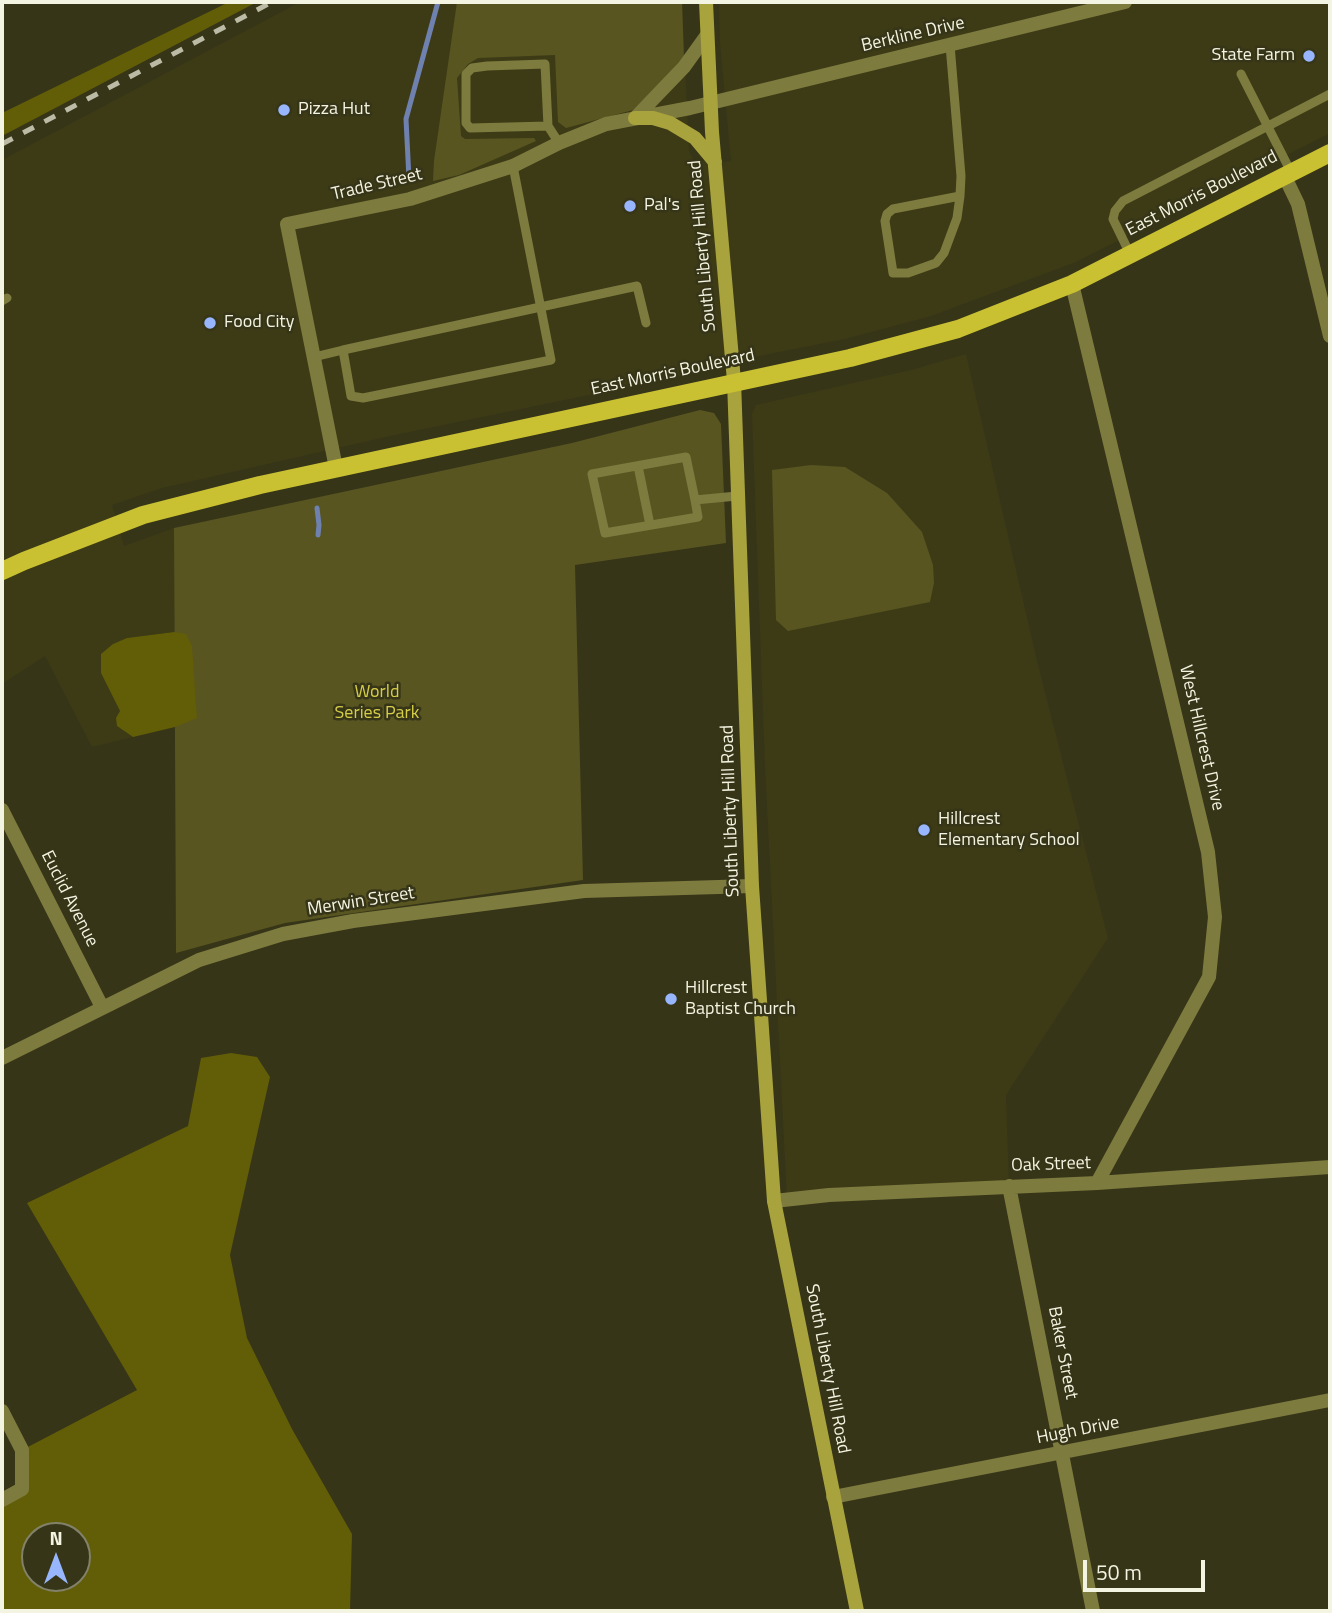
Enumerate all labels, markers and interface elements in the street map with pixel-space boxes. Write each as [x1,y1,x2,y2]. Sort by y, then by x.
street label: Berkline Drive [859,13,967,57]
place label: State Farm [1212,45,1295,67]
marker: State Farm [1301,48,1317,64]
place label: Pizza Hut [298,99,370,121]
marker: Pizza Hut [276,102,292,118]
street label: East Morris Boulevard [1123,146,1281,242]
street label: South Liberty Hill Road [685,159,721,333]
street label: Trade Street [330,164,424,206]
place label: Pal's [644,195,680,217]
marker: Pal's [622,198,638,214]
place label: Food City [224,312,294,334]
marker: Food City [202,315,218,331]
street label: East Morris Boulevard [589,345,757,401]
street label: West Hillcrest Drive [1174,663,1228,813]
park label: World Series Park [335,682,419,724]
street label: South Liberty Hill Road [717,724,745,898]
place label: Hillcrest Elementary School [938,809,1080,852]
marker: Hillcrest Elementary School [916,822,932,838]
street label: Euclid Avenue [36,847,102,951]
street label: Merwin Street [306,883,416,921]
place label: Hillcrest Baptist Church [685,978,796,1020]
marker: Hillcrest Baptist Church [663,991,679,1007]
street label: Oak Street [1011,1153,1091,1177]
street label: South Liberty Hill Road [800,1282,854,1456]
street label: Baker Street [1042,1305,1082,1401]
street label: Hugh Drive [1035,1412,1121,1450]
north arrow [21,1522,91,1592]
text: N [49,1523,63,1552]
scale bar [1087,1546,1210,1590]
text: 50 m [1096,1556,1142,1588]

